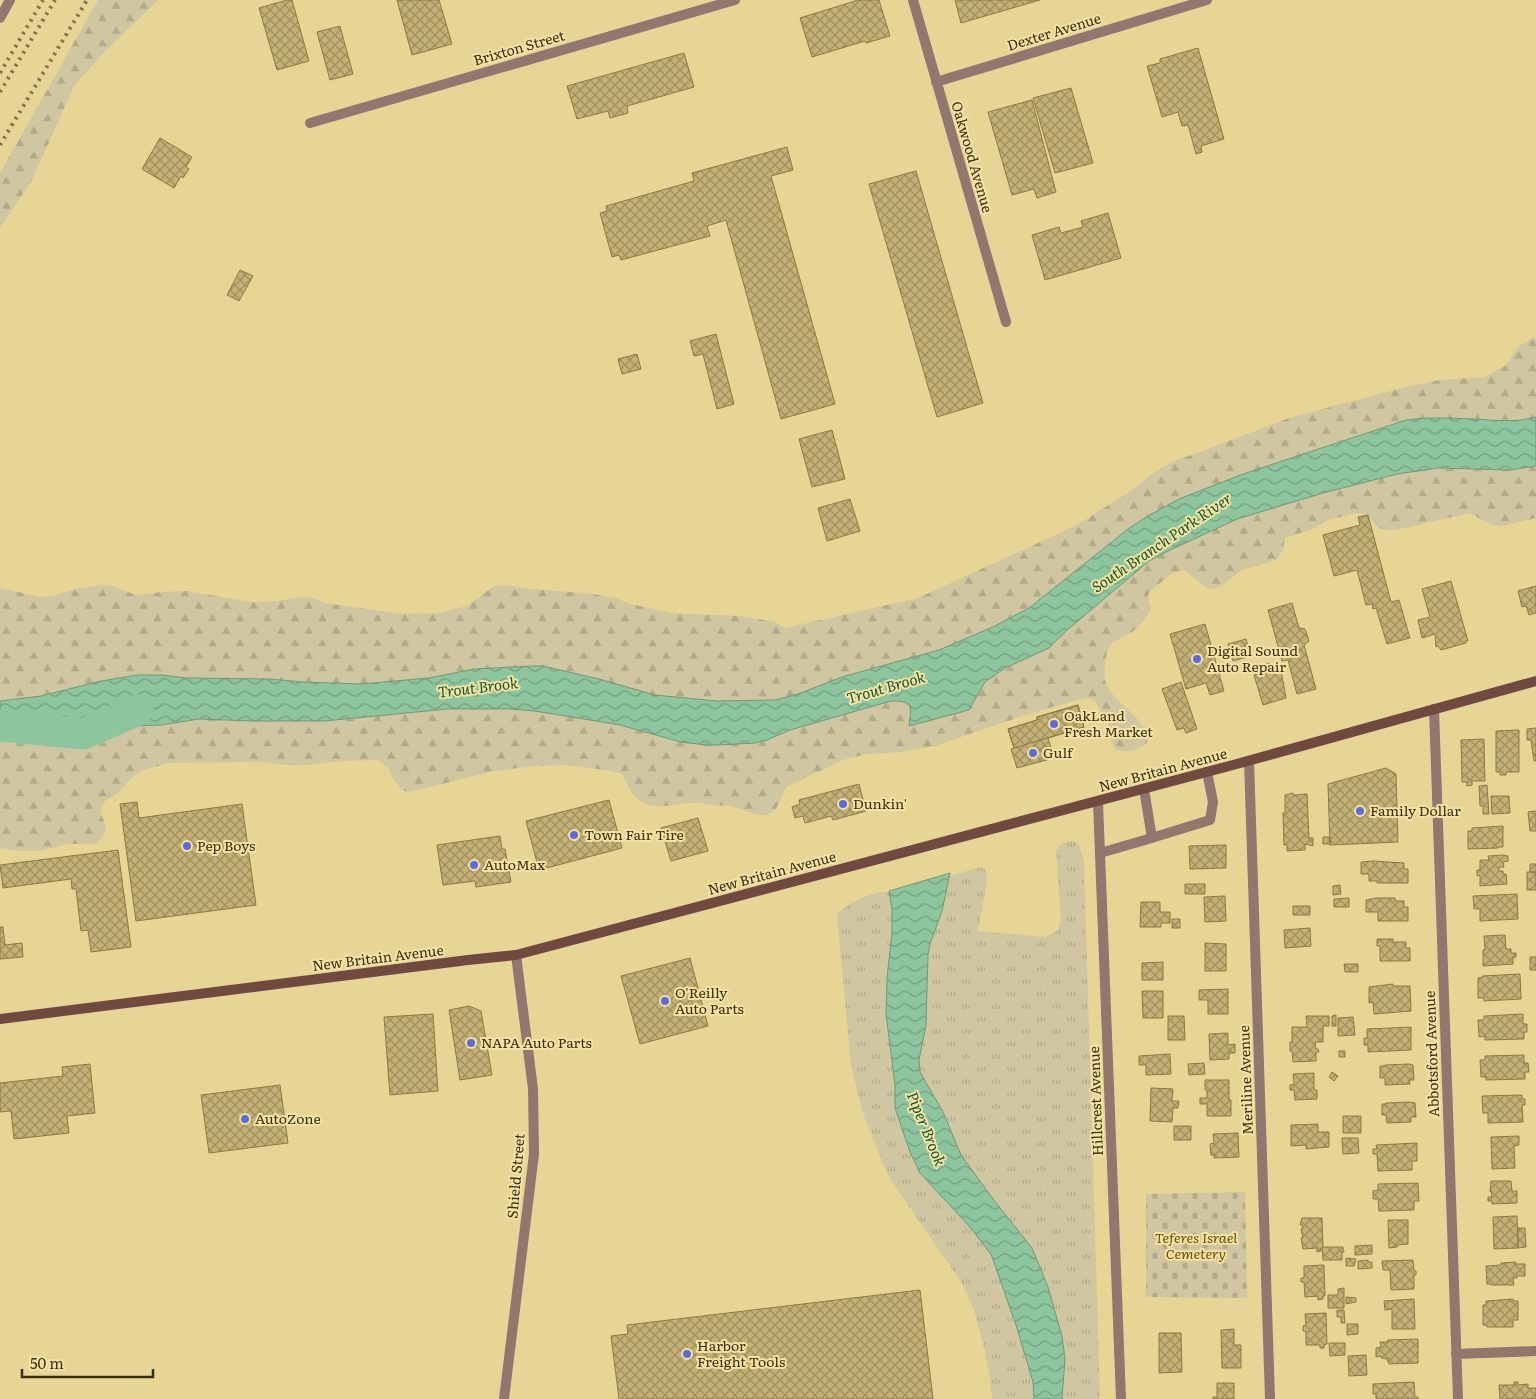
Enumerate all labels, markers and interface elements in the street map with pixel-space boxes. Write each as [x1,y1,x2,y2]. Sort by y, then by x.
street label: Dexter Avenue [1004,7,1103,55]
street label: Brixton Street [471,24,567,70]
street label: Oakwood Avenue [947,99,998,215]
water label: South Branch Park River [1086,486,1236,597]
place label: Digital Sound Auto Repair [1207,640,1299,676]
marker: Digital Sound Auto Repair [1191,653,1203,665]
water label: Trout Brook [844,664,928,709]
water label: Trout Brook [436,670,520,703]
place label: OakLand Fresh Market [1064,705,1153,741]
marker: OakLand Fresh Market [1048,718,1060,730]
place label: Gulf [1043,742,1074,762]
street label: New Britain Avenue [1096,742,1229,796]
marker: Gulf [1027,747,1039,759]
place label: Dunkin' [853,793,907,813]
marker: Dunkin' [837,798,849,810]
place label: Family Dollar [1370,800,1461,820]
marker: Family Dollar [1354,805,1366,817]
place label: Town Fair Tire [584,824,684,844]
marker: Town Fair Tire [568,829,580,841]
place label: Pep Boys [197,835,255,855]
marker: Pep Boys [181,840,193,852]
street label: New Britain Avenue [705,845,838,899]
place label: AutoMax [484,854,545,874]
marker: AutoMax [468,859,480,871]
street label: New Britain Avenue [311,939,445,975]
place label: O'Reilly Auto Parts [675,982,744,1018]
street label: Abbotsford Avenue [1419,990,1443,1118]
marker: O'Reilly Auto Parts [659,995,671,1007]
street label: Meriline Avenue [1233,1025,1257,1135]
place label: NAPA Auto Parts [481,1032,592,1052]
marker: NAPA Auto Parts [465,1037,477,1049]
street label: Hillcrest Avenue [1083,1046,1107,1156]
water label: Piper Brook [902,1088,953,1170]
place label: AutoZone [255,1108,321,1128]
marker: AutoZone [239,1113,251,1125]
street label: Shield Street [501,1132,529,1219]
park label: Teferes Israel Cemetery [1155,1227,1237,1263]
place label: Harbor Freight Tools [697,1335,785,1371]
scale bar [22,1346,154,1378]
marker: Harbor Freight Tools [681,1348,693,1360]
text: 50 m [30,1351,64,1374]

